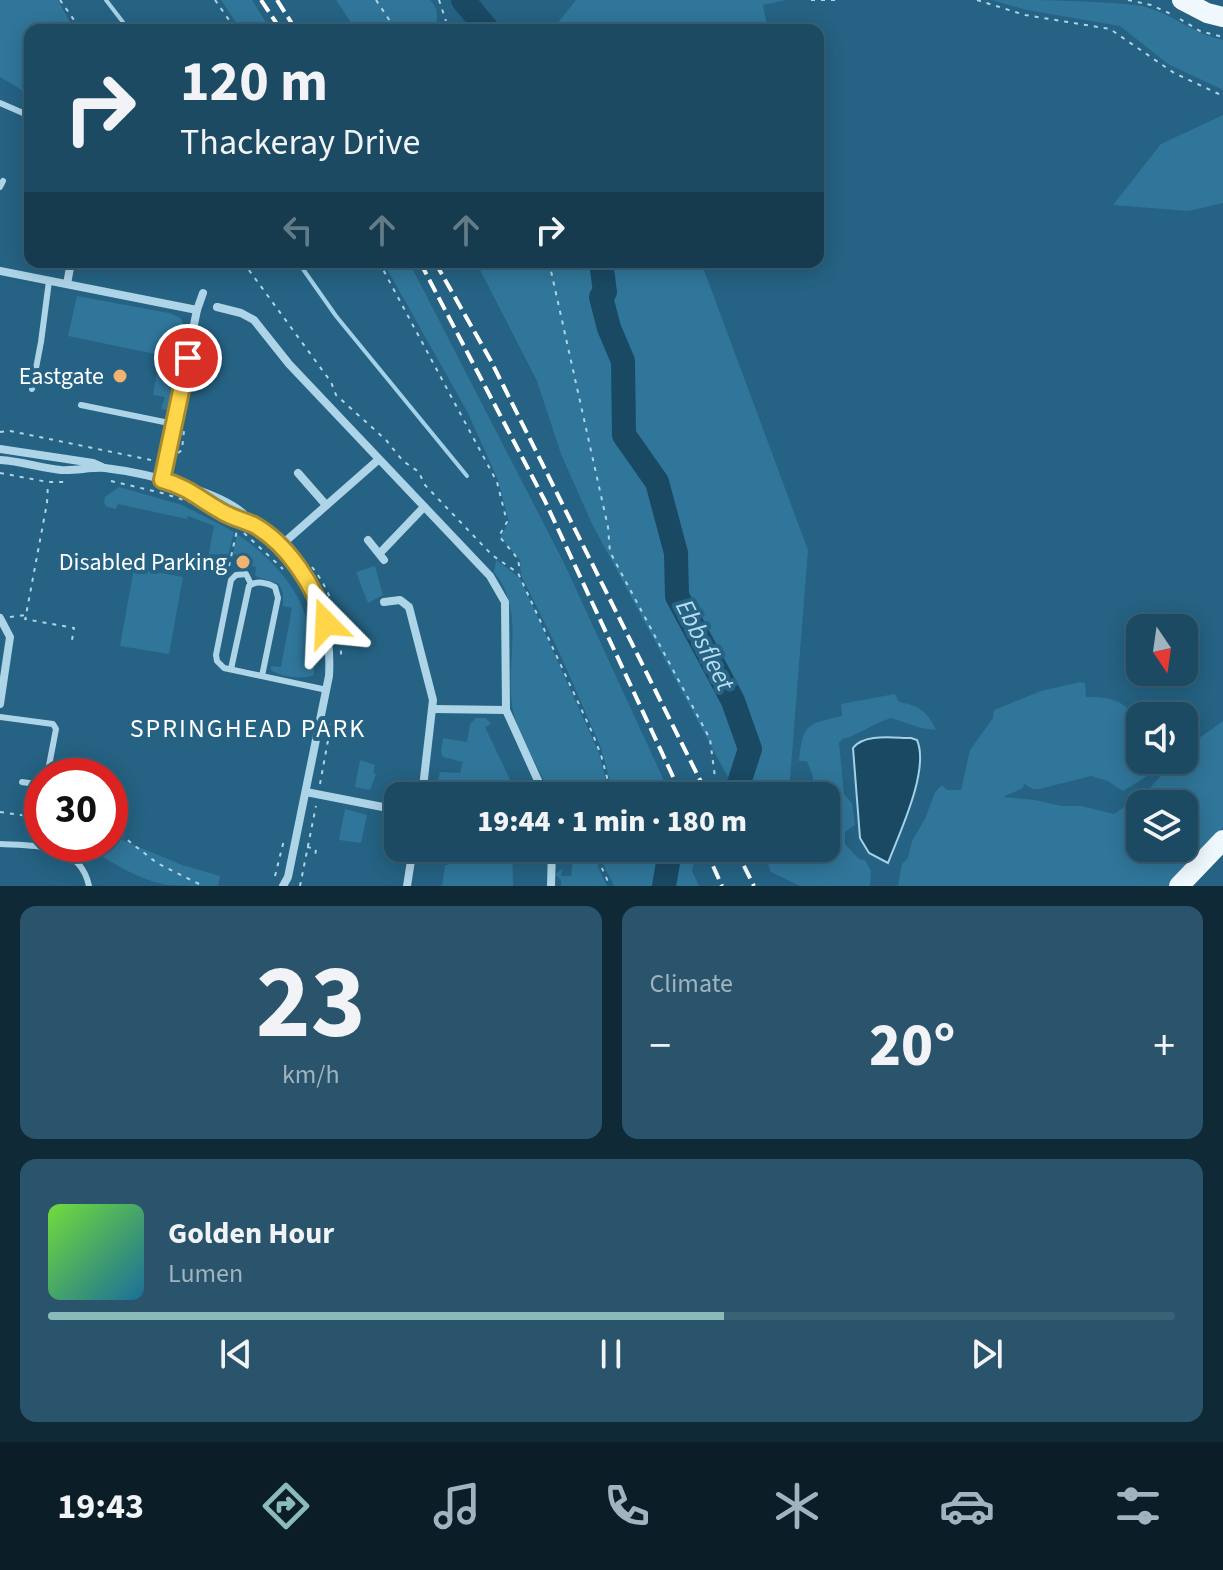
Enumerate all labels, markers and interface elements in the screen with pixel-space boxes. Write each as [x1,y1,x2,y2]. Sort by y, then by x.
text: 120 m [180,43,328,122]
icon: right [48,56,152,160]
text: Thackeray Drive [180,117,420,168]
icon: left [276,208,320,252]
icon: ahead [360,208,404,252]
icon: ahead [444,208,488,252]
icon: right [528,208,572,252]
pin [154,324,222,392]
icon: arrive [166,336,210,380]
place label: Eastgate [19,359,104,394]
marker: Eastgate [111,367,129,385]
place label: Disabled Parking [59,545,227,580]
marker: Disabled Parking [234,553,252,571]
position arrow [284,581,368,665]
water label: Ebbsfleet [666,593,744,698]
north arrow [1126,614,1198,686]
map controls [1126,614,1198,862]
button: sound [1126,702,1198,774]
district label: SPRINGHEAD PARK [130,710,366,747]
speed limit sign: 30 [24,758,128,862]
button: layers [1126,790,1198,862]
text: 19:44 · 1 min · 180 m [477,800,747,843]
text: 23 [256,930,366,1078]
text: Climate [650,965,733,1002]
text: 20° [869,1004,955,1089]
text: − [650,1015,671,1078]
text: + [1153,1015,1175,1078]
text: km/h [282,1056,340,1093]
text: Golden Hour [168,1212,334,1255]
text: Lumen [168,1255,243,1292]
icon: previous [214,1332,258,1376]
icon: pause [589,1332,633,1376]
icon: next [965,1332,1009,1376]
icon: directions [258,1478,314,1534]
icon: music [429,1478,485,1534]
icon: phone [599,1478,655,1534]
icon: climate [769,1478,825,1534]
icon: car [939,1478,995,1534]
icon: filters [1110,1478,1166,1534]
text: 19:43 [57,1481,144,1532]

